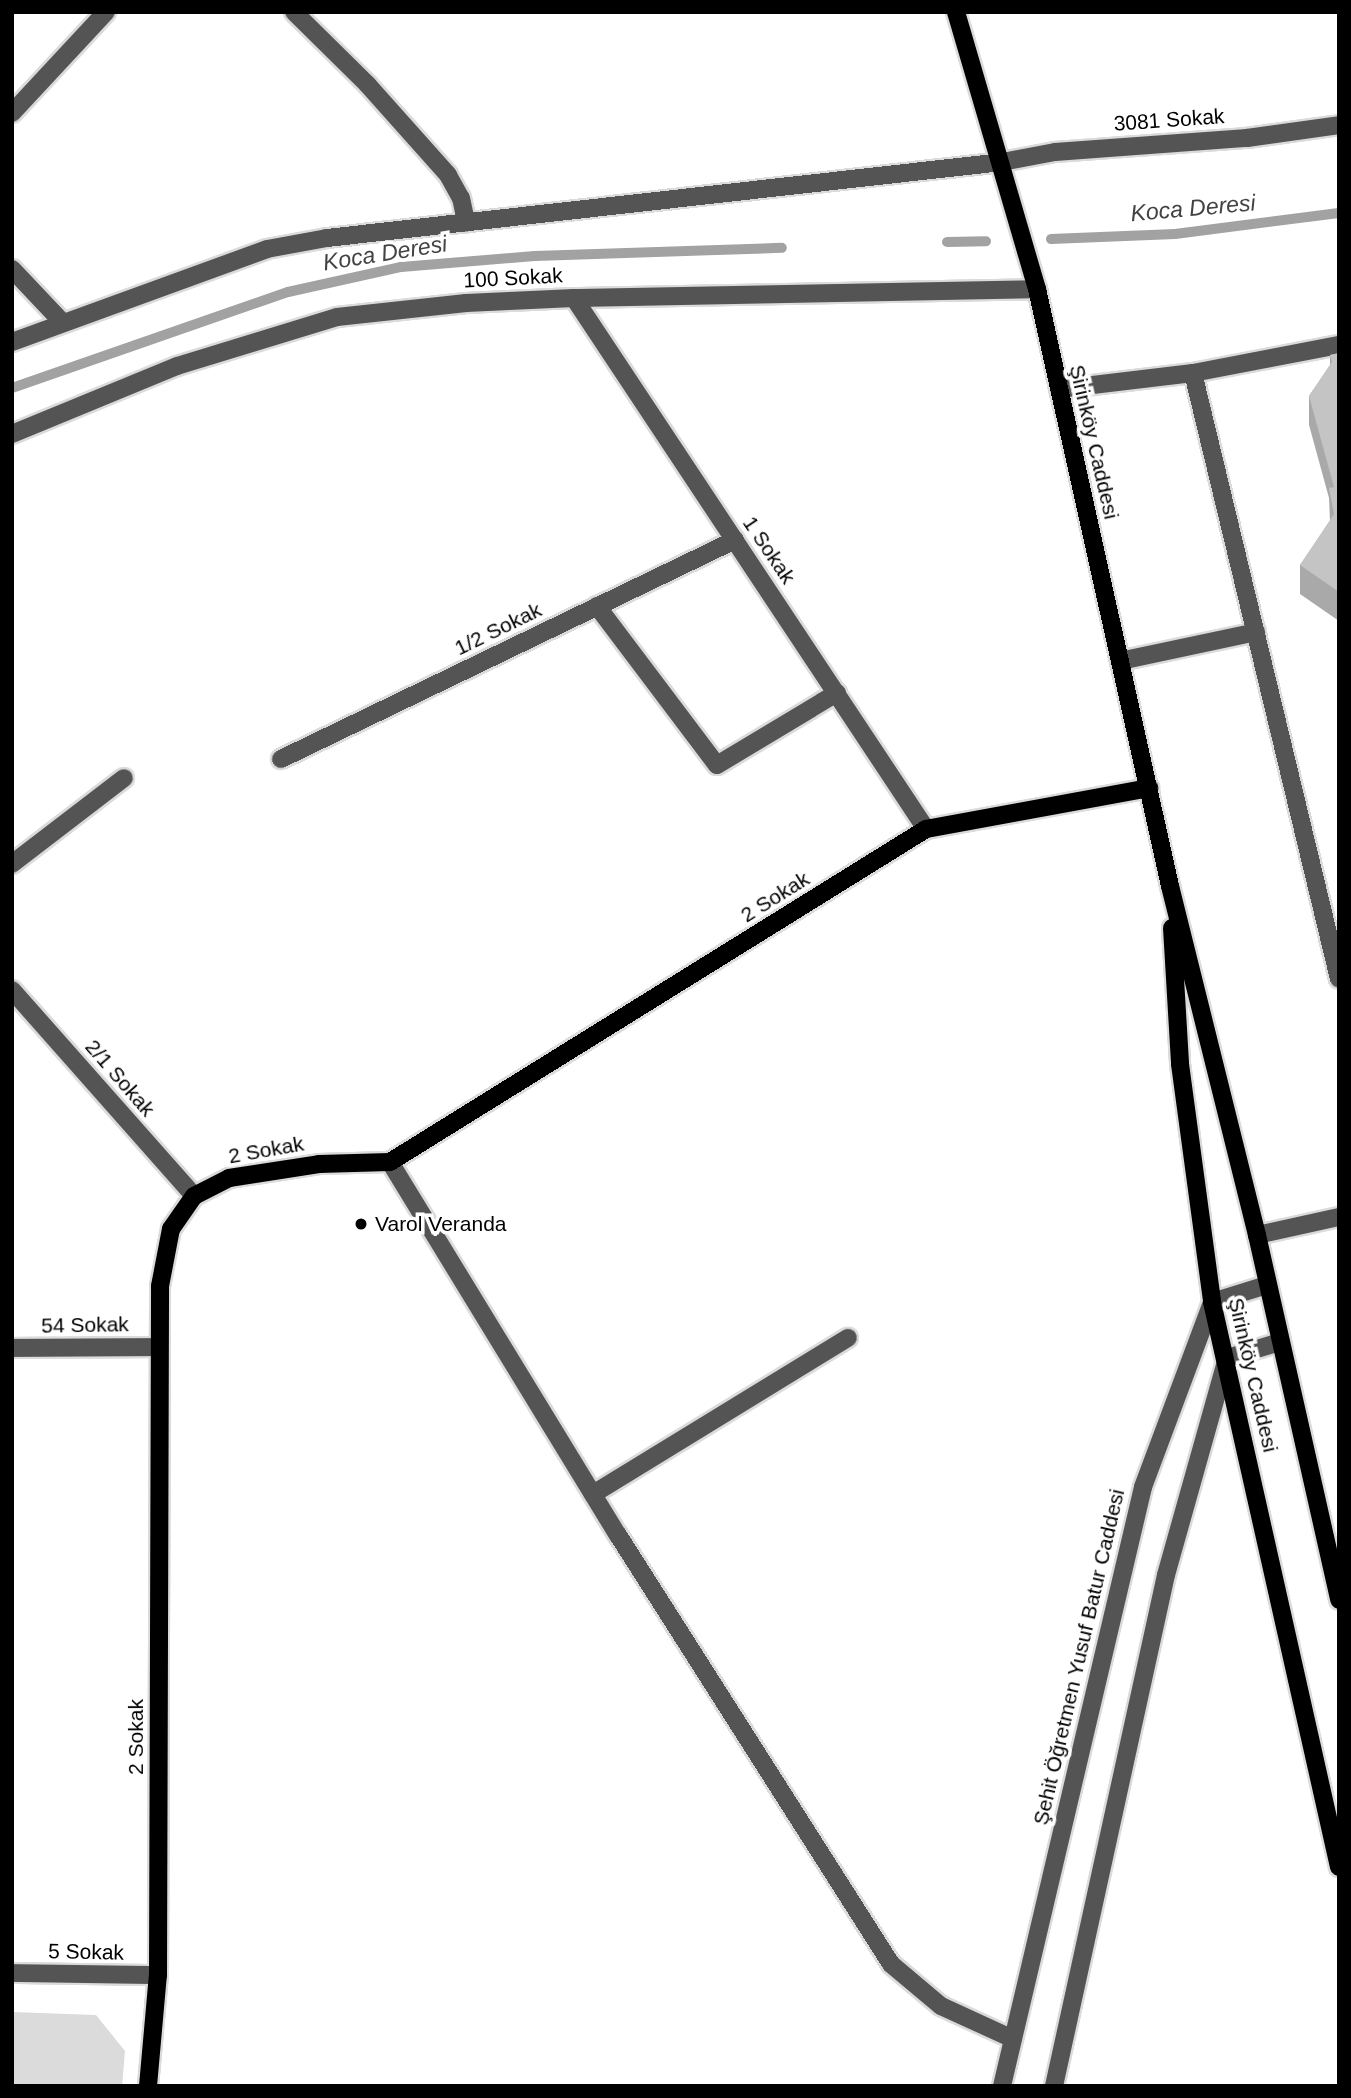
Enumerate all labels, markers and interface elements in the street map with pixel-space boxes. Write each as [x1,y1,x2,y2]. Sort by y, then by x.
street label: 3081 Sokak [1113,104,1225,136]
water label: Koca Deresi [1129,189,1257,227]
water label: Koca Deresi [321,230,449,276]
street label: 100 Sokak [463,263,563,293]
street label: Şirinköy Caddesi [1064,362,1124,522]
street label: 1 Sokak [737,512,801,588]
street label: 1/2 Sokak [451,597,545,661]
street label: 2 Sokak [736,866,814,928]
street label: 2/1 Sokak [80,1034,160,1122]
street label: 2 Sokak [226,1131,306,1169]
place label: Varol Veranda [375,1211,507,1237]
marker: Varol Veranda [353,1216,369,1232]
street label: Şirinköy Caddesi [1223,1295,1283,1455]
street label: 54 Sokak [41,1312,129,1338]
street label: Şehit Öğretmen Yusuf Batur Caddesi [1028,1486,1130,1828]
street label: 2 Sokak [123,1699,149,1775]
street label: 5 Sokak [48,1939,124,1965]

